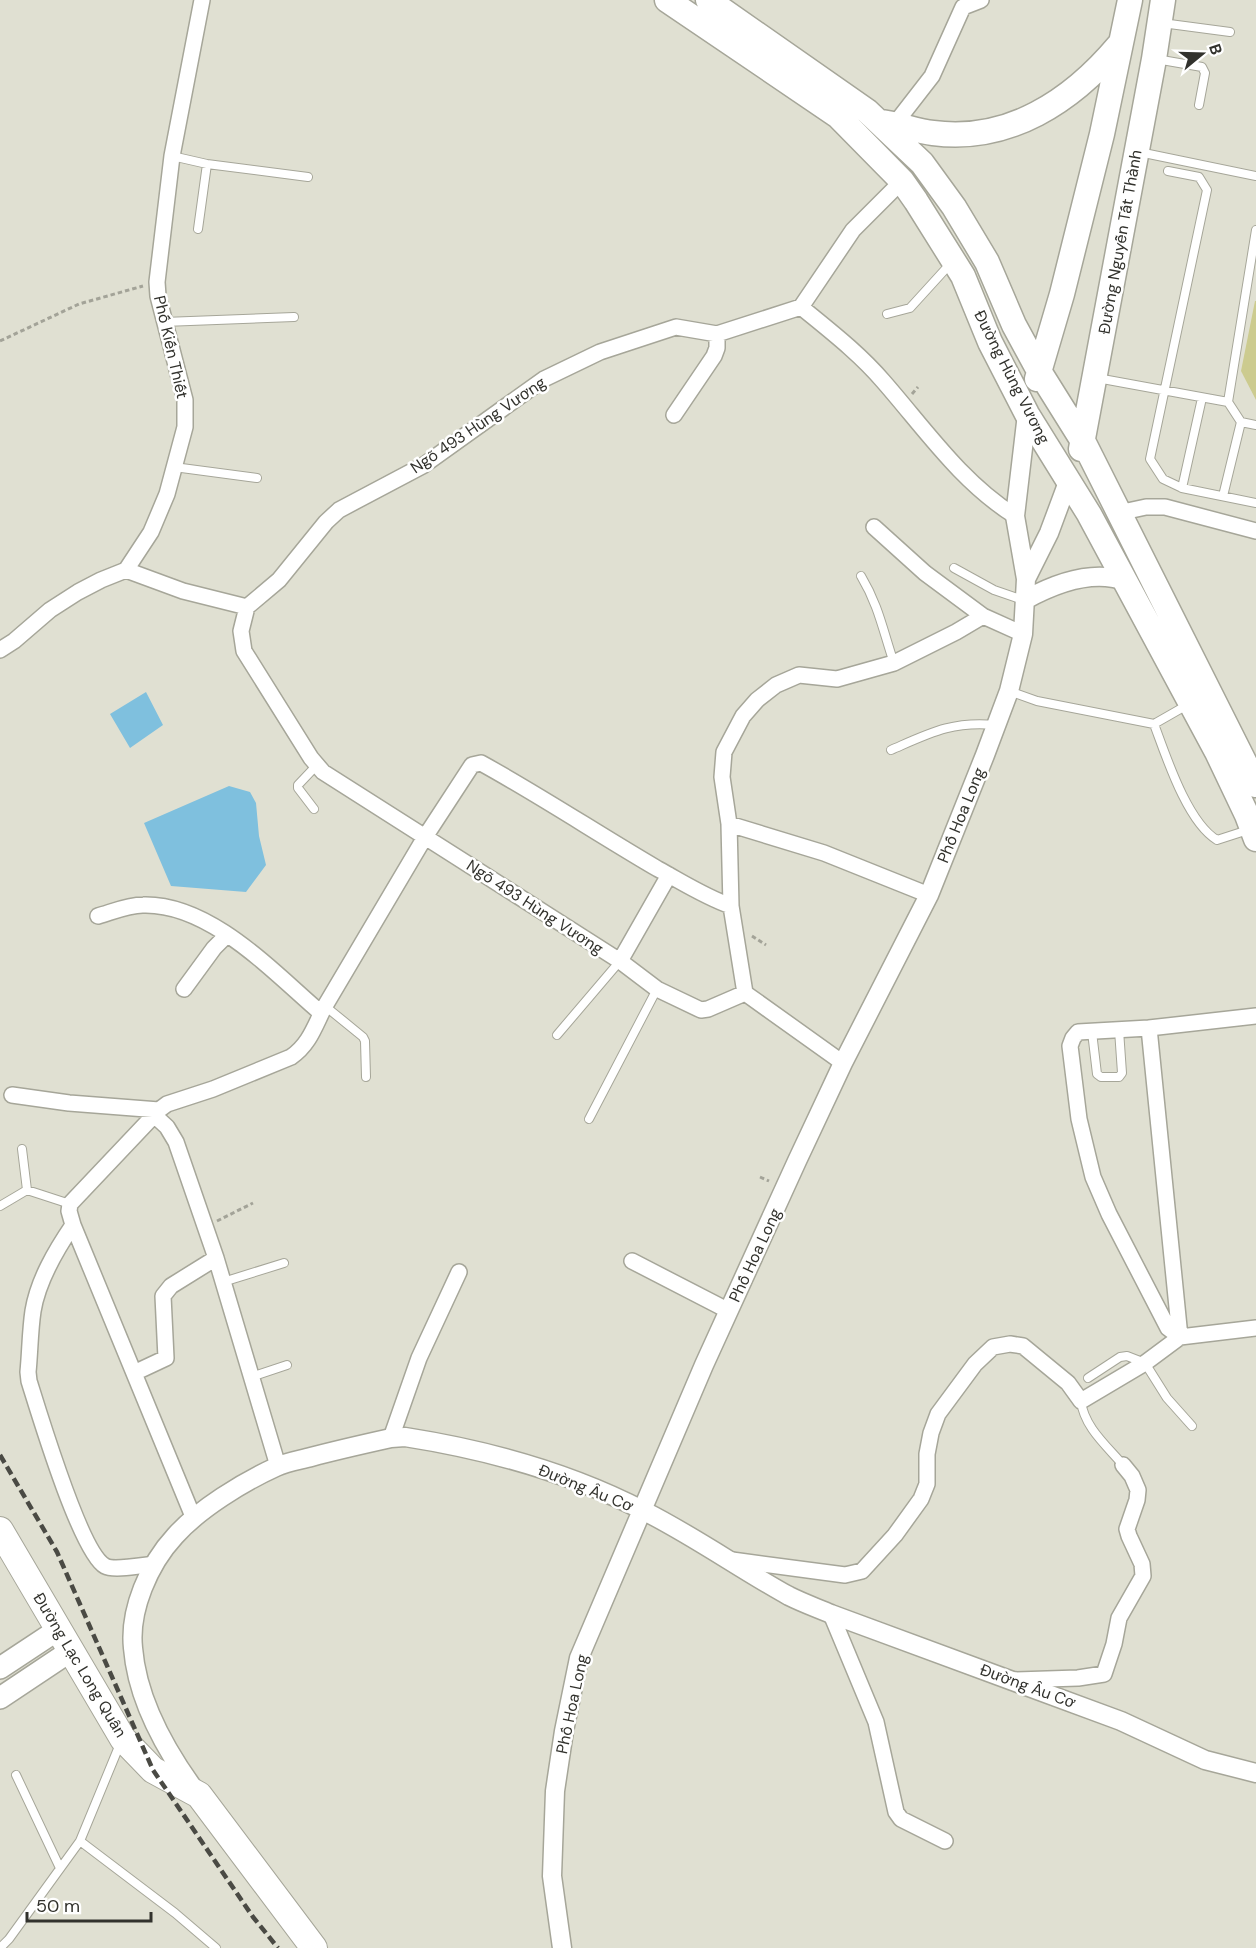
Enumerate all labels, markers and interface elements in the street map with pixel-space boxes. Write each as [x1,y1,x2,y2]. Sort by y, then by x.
north arrow [1172,24,1232,84]
text: B [1204,41,1227,58]
street label: Đường Nguyễn Tất Thành [1093,148,1147,336]
street label: Phố Kiến Thiết [149,293,193,401]
street label: Đường Hùng Vương [969,307,1055,447]
street label: Ngõ 493 Hùng Vương [406,372,550,478]
street label: Phố Hoa Long [932,764,990,866]
street label: Ngõ 493 Hùng Vương [463,855,607,959]
street label: Phố Hoa Long [724,1205,786,1305]
street label: Đường Âu Cơ [535,1459,637,1517]
street label: Đường Lạc Long Quân [28,1589,132,1741]
street label: Phố Hoa Long [551,1652,593,1756]
street label: Đường Âu Cơ [977,1659,1079,1713]
scale bar [27,1885,152,1923]
text: 50 m [36,1894,80,1918]

